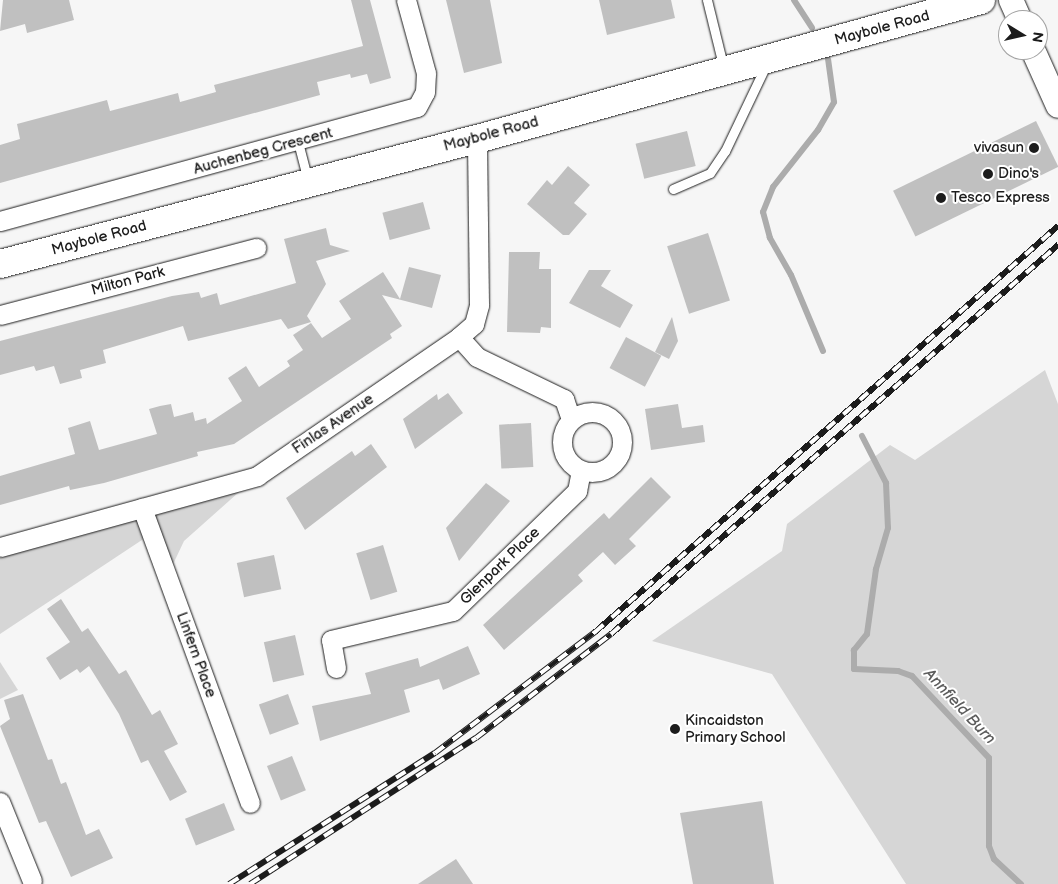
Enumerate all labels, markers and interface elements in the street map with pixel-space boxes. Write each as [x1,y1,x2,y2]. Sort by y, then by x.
street label: Maybole Road [833,7,931,49]
north arrow [998,10,1048,60]
text: N [1028,31,1047,44]
street label: Maybole Road [442,113,540,155]
street label: Auchenbeg Crescent [192,124,334,178]
place label: vivasun [974,139,1024,157]
marker: vivasun [1028,142,1040,154]
place label: Dino's [998,165,1039,183]
marker: Dino's [982,168,994,180]
place label: Tesco Express [951,189,1050,207]
marker: Tesco Express [935,192,947,204]
street label: Maybole Road [50,217,148,259]
street label: Milton Park [89,263,167,299]
street label: Finlas Avenue [289,390,377,458]
street label: Glenpark Place [456,523,544,609]
street label: Linfern Place [172,610,220,700]
water label: Annfield Burn [919,665,999,749]
place label: Kincaidston Primary School [685,711,787,746]
marker: Kincaidston Primary School [669,723,681,735]

